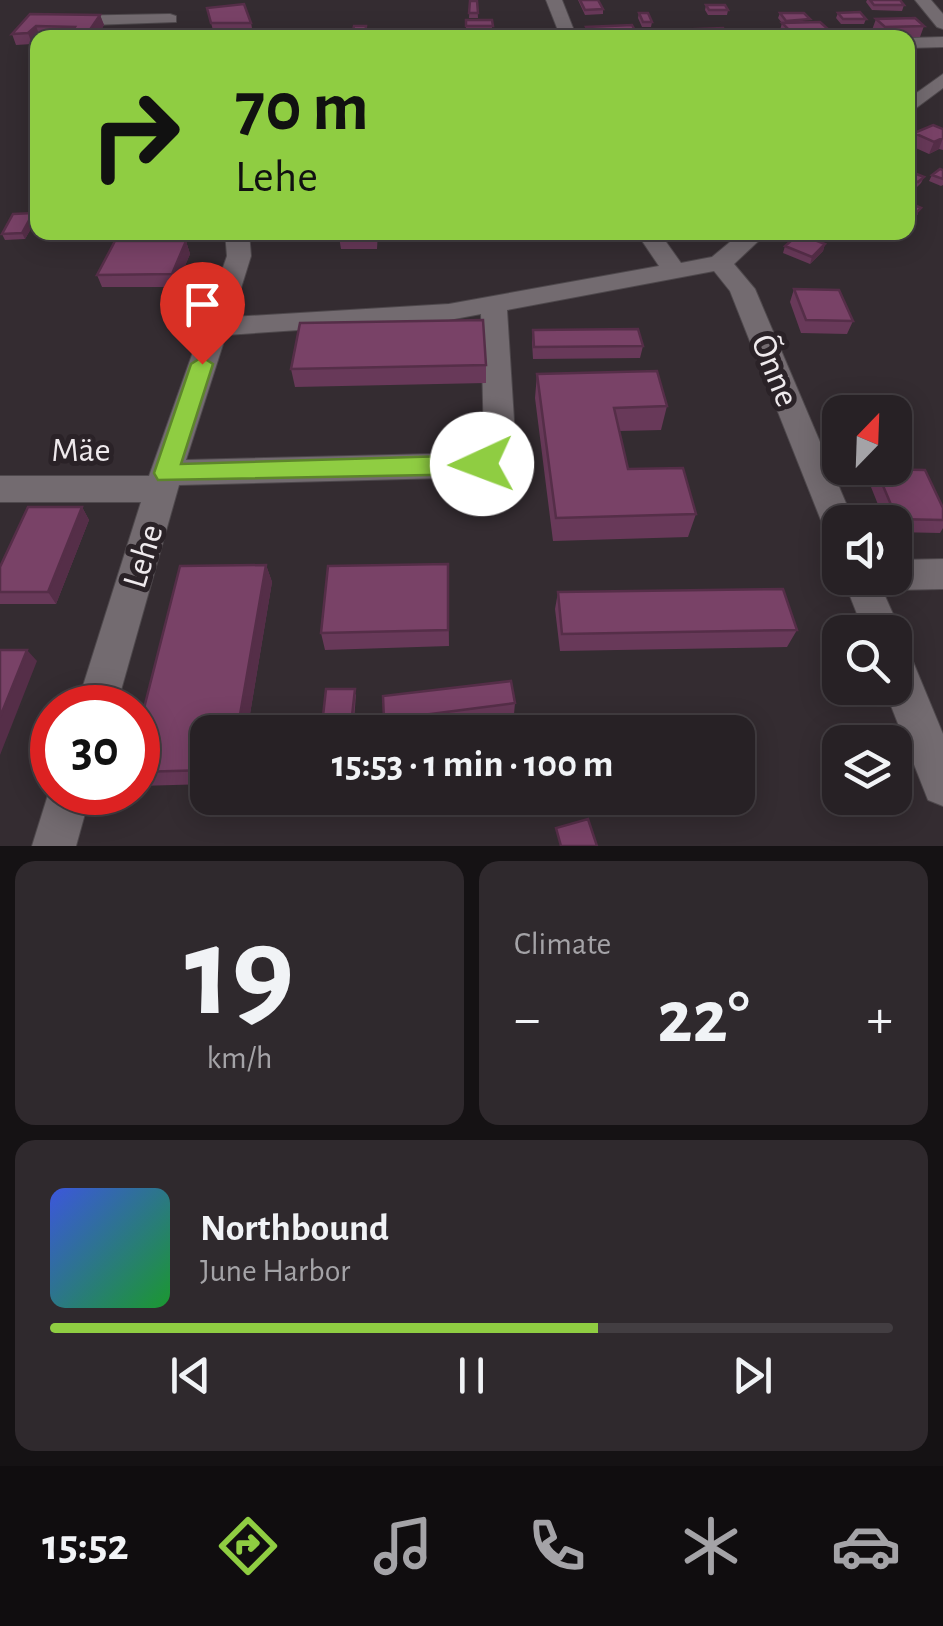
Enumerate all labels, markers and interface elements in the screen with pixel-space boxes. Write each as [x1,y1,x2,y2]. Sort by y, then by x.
icon: right [70,70,200,200]
text: 70 m [235,73,369,143]
text: Lehe [235,155,318,200]
pin [160,262,245,365]
icon: arrive [175,277,230,332]
street label: Õnne [744,329,807,411]
north arrow [822,395,912,485]
map controls [822,395,912,815]
position arrow [430,412,534,516]
street label: Mäe [51,433,111,468]
button: sound [822,505,912,595]
street label: Lehe [117,520,170,592]
button: search [822,615,912,705]
speed limit sign: 30 [30,685,160,815]
button: layers [822,725,912,815]
text: 15:53 · 1 min · 100 m [332,746,613,784]
text: 19 [185,909,294,1039]
text: Climate [514,928,611,960]
text: 22° [657,981,750,1056]
text: − [514,992,540,1047]
text: + [867,992,893,1047]
text: km/h [206,1042,273,1074]
text: Northbound [200,1210,389,1248]
text: June Harbor [200,1255,350,1287]
icon: previous [163,1348,218,1403]
icon: pause [444,1348,499,1403]
icon: next [725,1348,780,1403]
icon: directions [213,1511,283,1581]
icon: music [368,1511,438,1581]
icon: phone [522,1511,592,1581]
icon: climate [676,1511,746,1581]
icon: car [831,1511,901,1581]
text: 15:52 [42,1523,129,1568]

